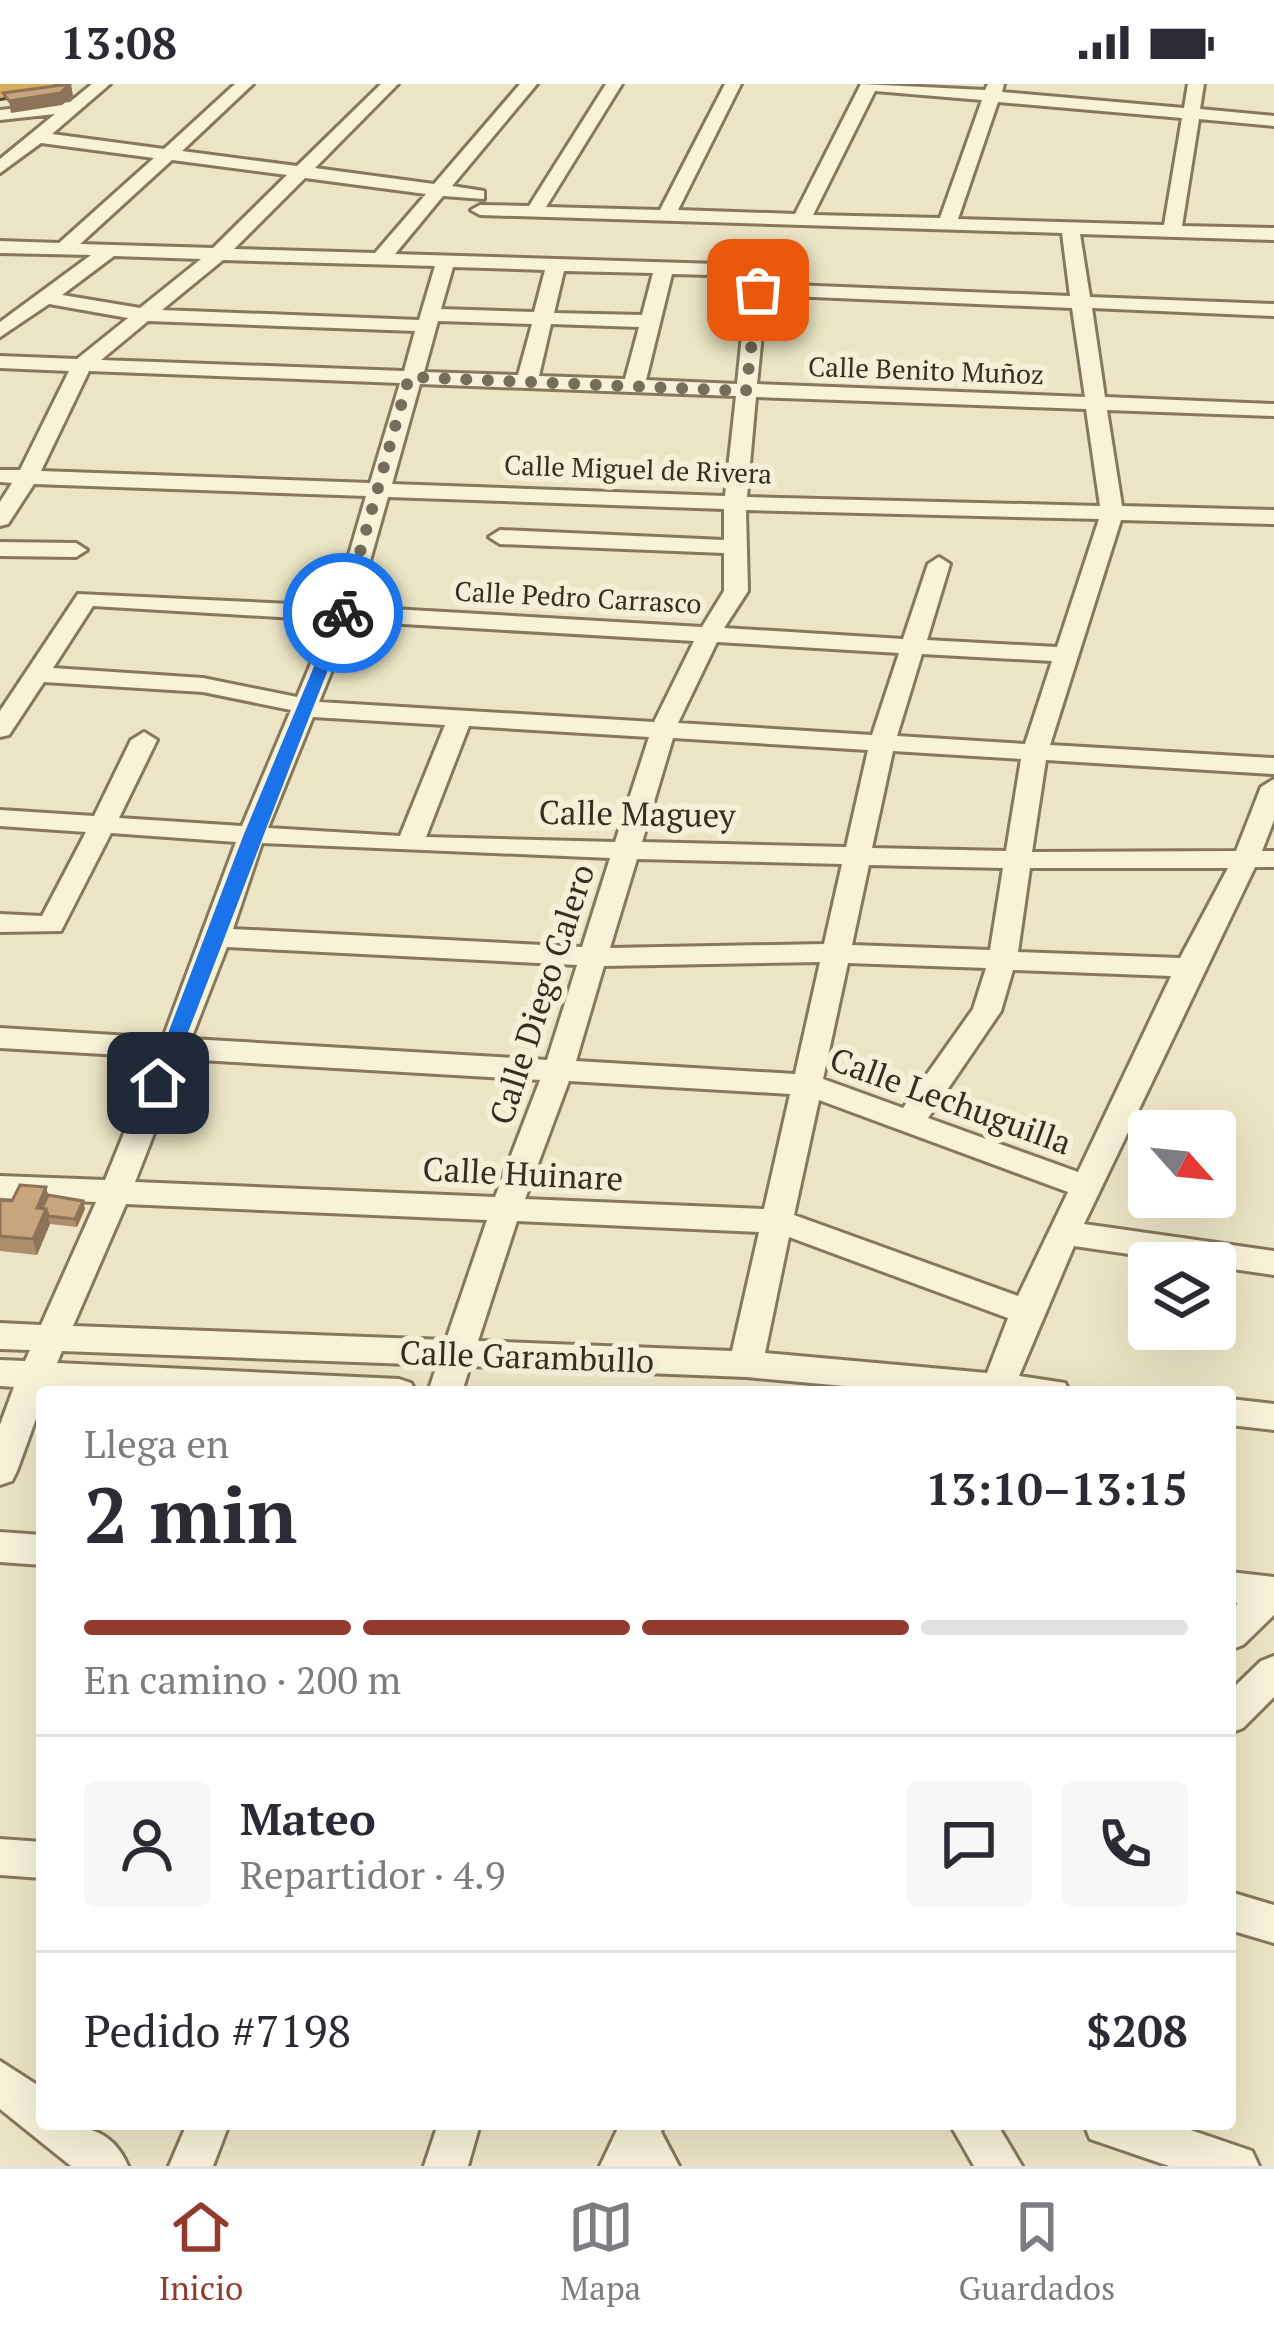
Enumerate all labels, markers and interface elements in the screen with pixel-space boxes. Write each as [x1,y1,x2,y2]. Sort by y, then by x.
text: 13:08 [60,12,177,72]
pin [707,239,809,341]
icon: bag [725,257,791,323]
street label: Calle Benito Muñoz [807,348,1045,392]
street label: Calle Miguel de Rivera [503,446,773,492]
courier [283,553,403,673]
street label: Calle Pedro Carrasco [454,573,702,621]
icon: bike [310,580,376,646]
street label: Calle Maguey [538,790,737,836]
street label: Calle Diego Calero [479,858,603,1130]
pin [107,1032,209,1134]
street label: Calle Lechuguilla [825,1036,1077,1164]
icon: home [125,1050,191,1116]
north arrow [1128,1110,1236,1218]
map controls [1128,1110,1236,1350]
street label: Calle Huinare [422,1146,624,1200]
button: layers [1128,1242,1236,1350]
street label: Calle Garambullo [399,1330,655,1382]
text: Llega en [84,1417,229,1469]
text: 13:10–13:15 [926,1458,1188,1518]
text: 2 min [84,1462,297,1565]
text: En camino · 200 m [84,1653,401,1705]
button: person [84,1781,210,1907]
button: chat [906,1781,1032,1907]
button: phone [1062,1781,1188,1907]
text: Mateo [240,1788,376,1848]
text: Repartidor · 4.9 [240,1848,506,1900]
text: Pedido #7198 [84,2000,351,2060]
text: $208 [1086,2000,1188,2060]
tab: Inicio [159,2194,243,2309]
tab: Mapa [561,2194,641,2309]
tab: Guardados [959,2194,1115,2309]

